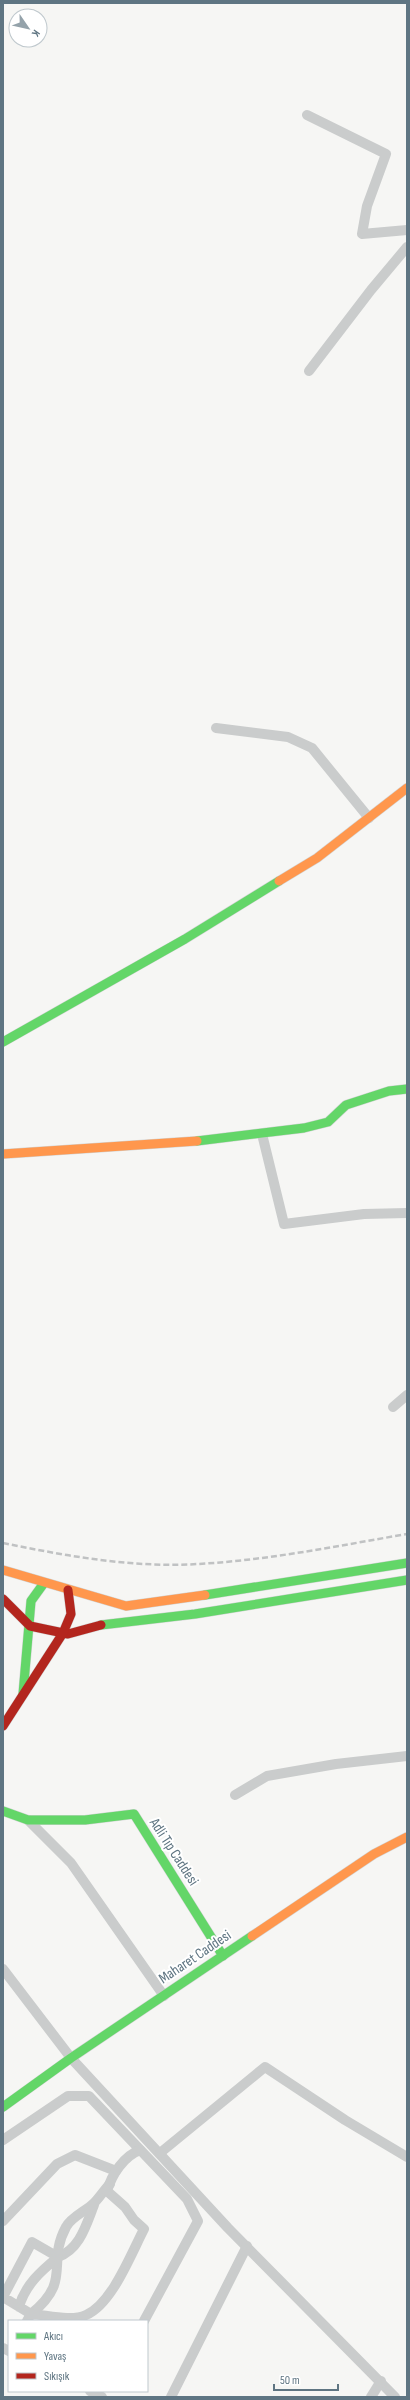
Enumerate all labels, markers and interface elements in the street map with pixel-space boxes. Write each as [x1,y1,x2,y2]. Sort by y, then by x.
north arrow [8,8,48,48]
text: K [29,27,43,40]
street label: Adli Tıp Caddesi [145,1814,203,1889]
street label: Maharet Caddesi [155,1926,235,1988]
legend [8,2320,148,2392]
text: Akıcı [43,2329,63,2344]
text: Yavaş [44,2349,66,2364]
scale bar [274,2366,338,2392]
text: Sıkışık [44,2369,70,2384]
text: 50 m [280,2373,300,2388]

